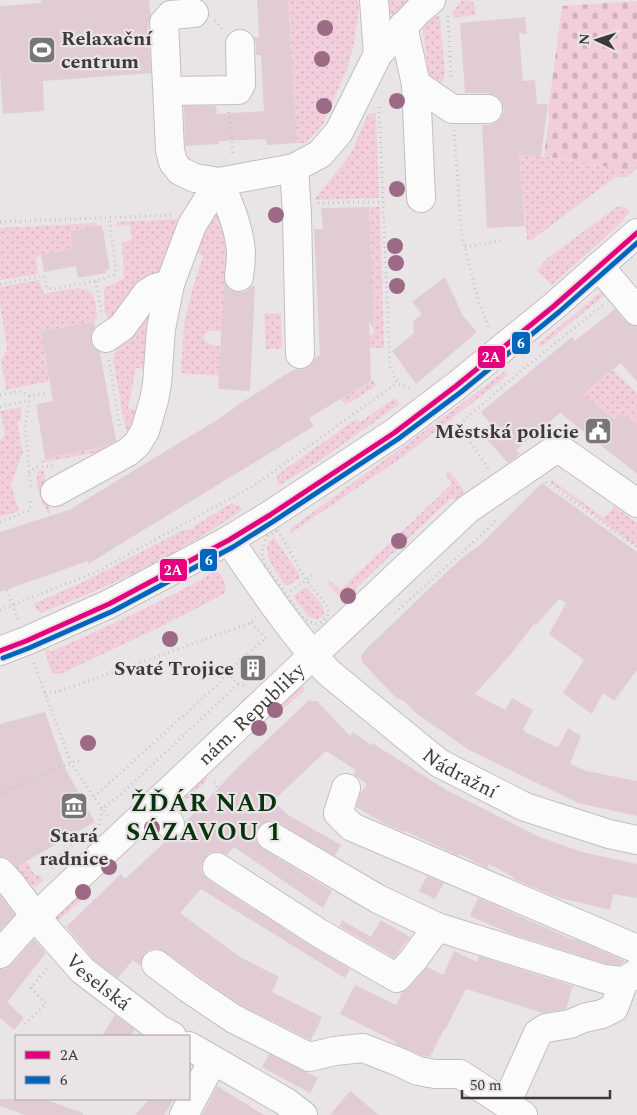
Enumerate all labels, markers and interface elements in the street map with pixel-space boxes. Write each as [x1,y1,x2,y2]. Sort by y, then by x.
north arrow [572,15,622,65]
place label: Relaxační centrum [61,24,153,77]
text: N [574,33,595,46]
sports icon: Relaxační centrum [27,35,57,65]
line badge: 6 [511,331,531,355]
text: 6 [517,333,525,354]
line badge: 2A [477,345,506,369]
text: 2A [482,347,501,368]
public building icon: Městská policie [583,416,613,446]
place label: Městská policie [434,417,579,447]
line badge: 6 [199,548,218,572]
text: 6 [205,550,213,571]
line badge: 2A [159,558,188,582]
text: 2A [164,560,183,581]
building icon: Svaté Trojice [238,653,268,683]
place label: Svaté Trojice [114,654,234,684]
street label: nám. Republiky [191,655,313,773]
street label: Nádražní [415,741,503,807]
district label: ŽĎÁR NAD SÁZAVOU 1 [126,785,282,852]
museum icon: Stará radnice [59,791,89,821]
place label: Stará radnice [40,821,109,874]
street label: Veselská [58,947,137,1018]
legend [15,1035,190,1100]
text: 2A [60,1044,79,1067]
scale bar [462,1068,610,1100]
text: 6 [60,1069,68,1092]
text: 50 m [470,1074,502,1097]

